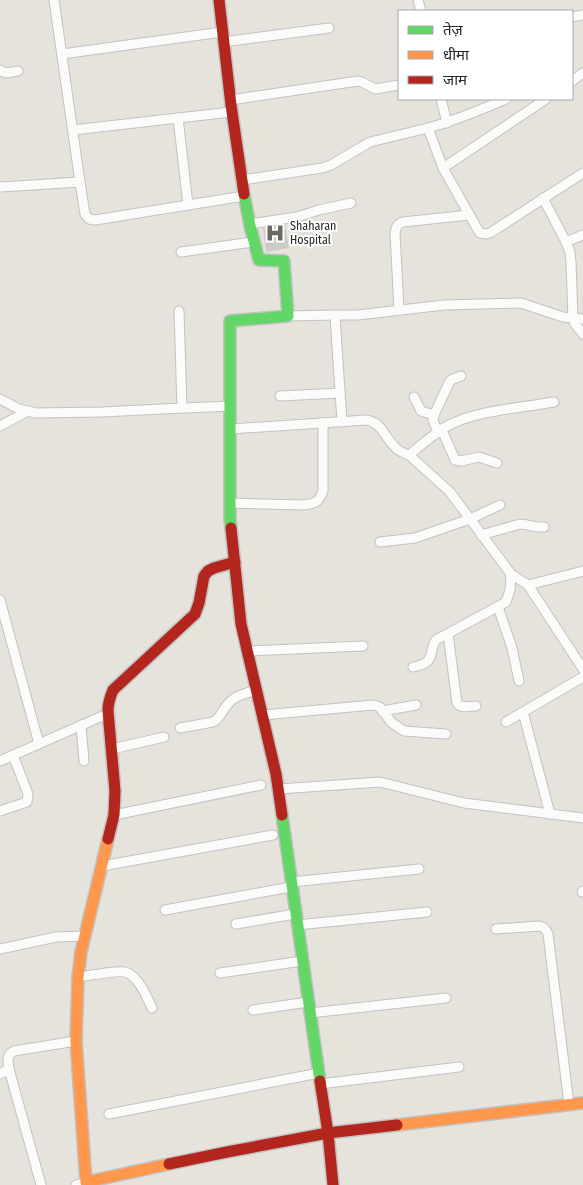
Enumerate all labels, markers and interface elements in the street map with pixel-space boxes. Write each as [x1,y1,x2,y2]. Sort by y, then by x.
legend [398,10,573,100]
text: तेज़ [443,21,464,39]
text: धीमा [443,46,470,64]
text: जाम [443,71,468,89]
place label: Shaharan Hospital [290,219,336,247]
hospital icon: Shaharan Hospital [264,222,286,244]

